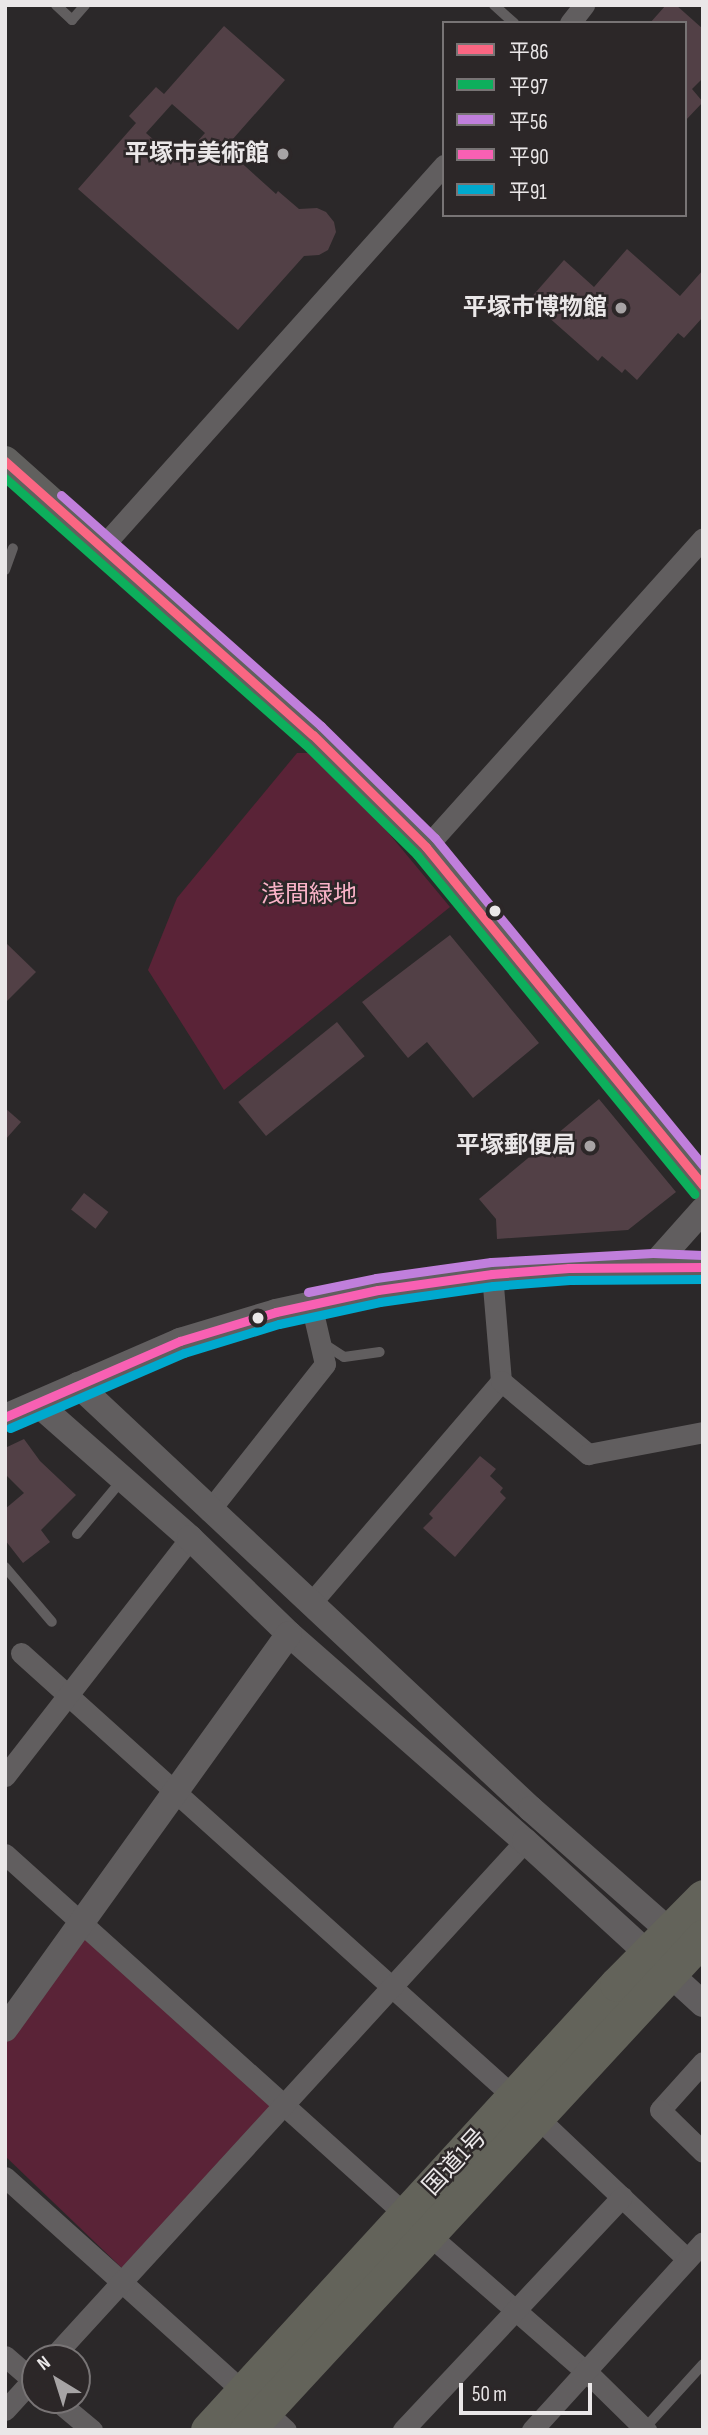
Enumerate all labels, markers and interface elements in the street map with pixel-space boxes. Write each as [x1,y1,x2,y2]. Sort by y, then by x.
legend [442,21,687,217]
text: 平86 [509,40,548,65]
text: 平97 [509,75,548,100]
text: 平56 [509,110,548,135]
place label: 平塚市美術館 [125,140,269,168]
text: 平90 [509,145,549,170]
marker: 平塚市美術館 [275,146,291,162]
text: 平91 [509,180,547,205]
place label: 平塚市博物館 [463,294,607,322]
marker: 平塚市博物館 [613,300,629,316]
park label: 浅間緑地 [261,881,357,909]
unlabelled marker [488,904,502,918]
place label: 平塚郵便局 [456,1132,576,1160]
marker: 平塚郵便局 [582,1138,598,1154]
unlabelled marker [251,1311,265,1325]
street label: 国道1号 [417,2123,493,2201]
north arrow [21,2344,91,2414]
text: N [33,2351,55,2376]
scale bar [463,2368,596,2412]
text: 50 m [472,2382,507,2407]

